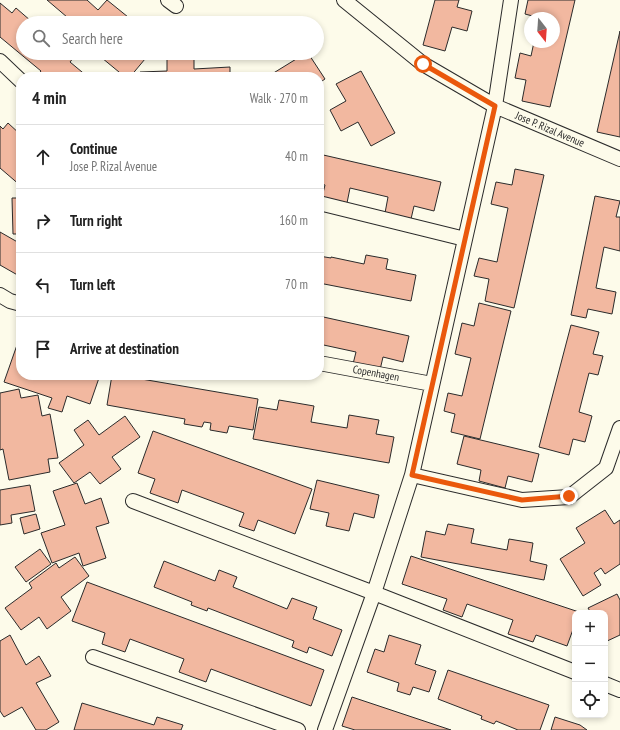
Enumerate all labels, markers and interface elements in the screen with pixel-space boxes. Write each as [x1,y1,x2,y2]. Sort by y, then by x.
north arrow [524,12,560,48]
search box [16,16,324,60]
icon: search [30,27,52,49]
text: Search here [62,29,123,48]
route start [414,55,432,73]
text: 4 min [32,87,66,109]
text: Walk · 270 m [250,90,308,107]
street label: Jose P. Rizal Avenue [512,108,587,150]
text: Continue [70,139,117,158]
icon: ahead [32,146,54,168]
text: 40 m [285,148,308,165]
text: Jose P. Rizal Avenue [70,158,157,175]
icon: right [32,210,54,232]
text: Turn right [70,211,122,230]
text: 160 m [279,212,308,229]
icon: left [32,274,54,296]
text: Turn left [70,275,115,294]
text: 70 m [285,276,308,293]
icon: arrive [32,338,54,360]
text: Arrive at destination [70,339,179,358]
street label: Copenhagen [352,362,401,384]
route end [560,487,578,505]
map controls [572,610,608,718]
button: + [572,610,608,646]
button: − [572,646,608,682]
button: locate [572,682,608,718]

